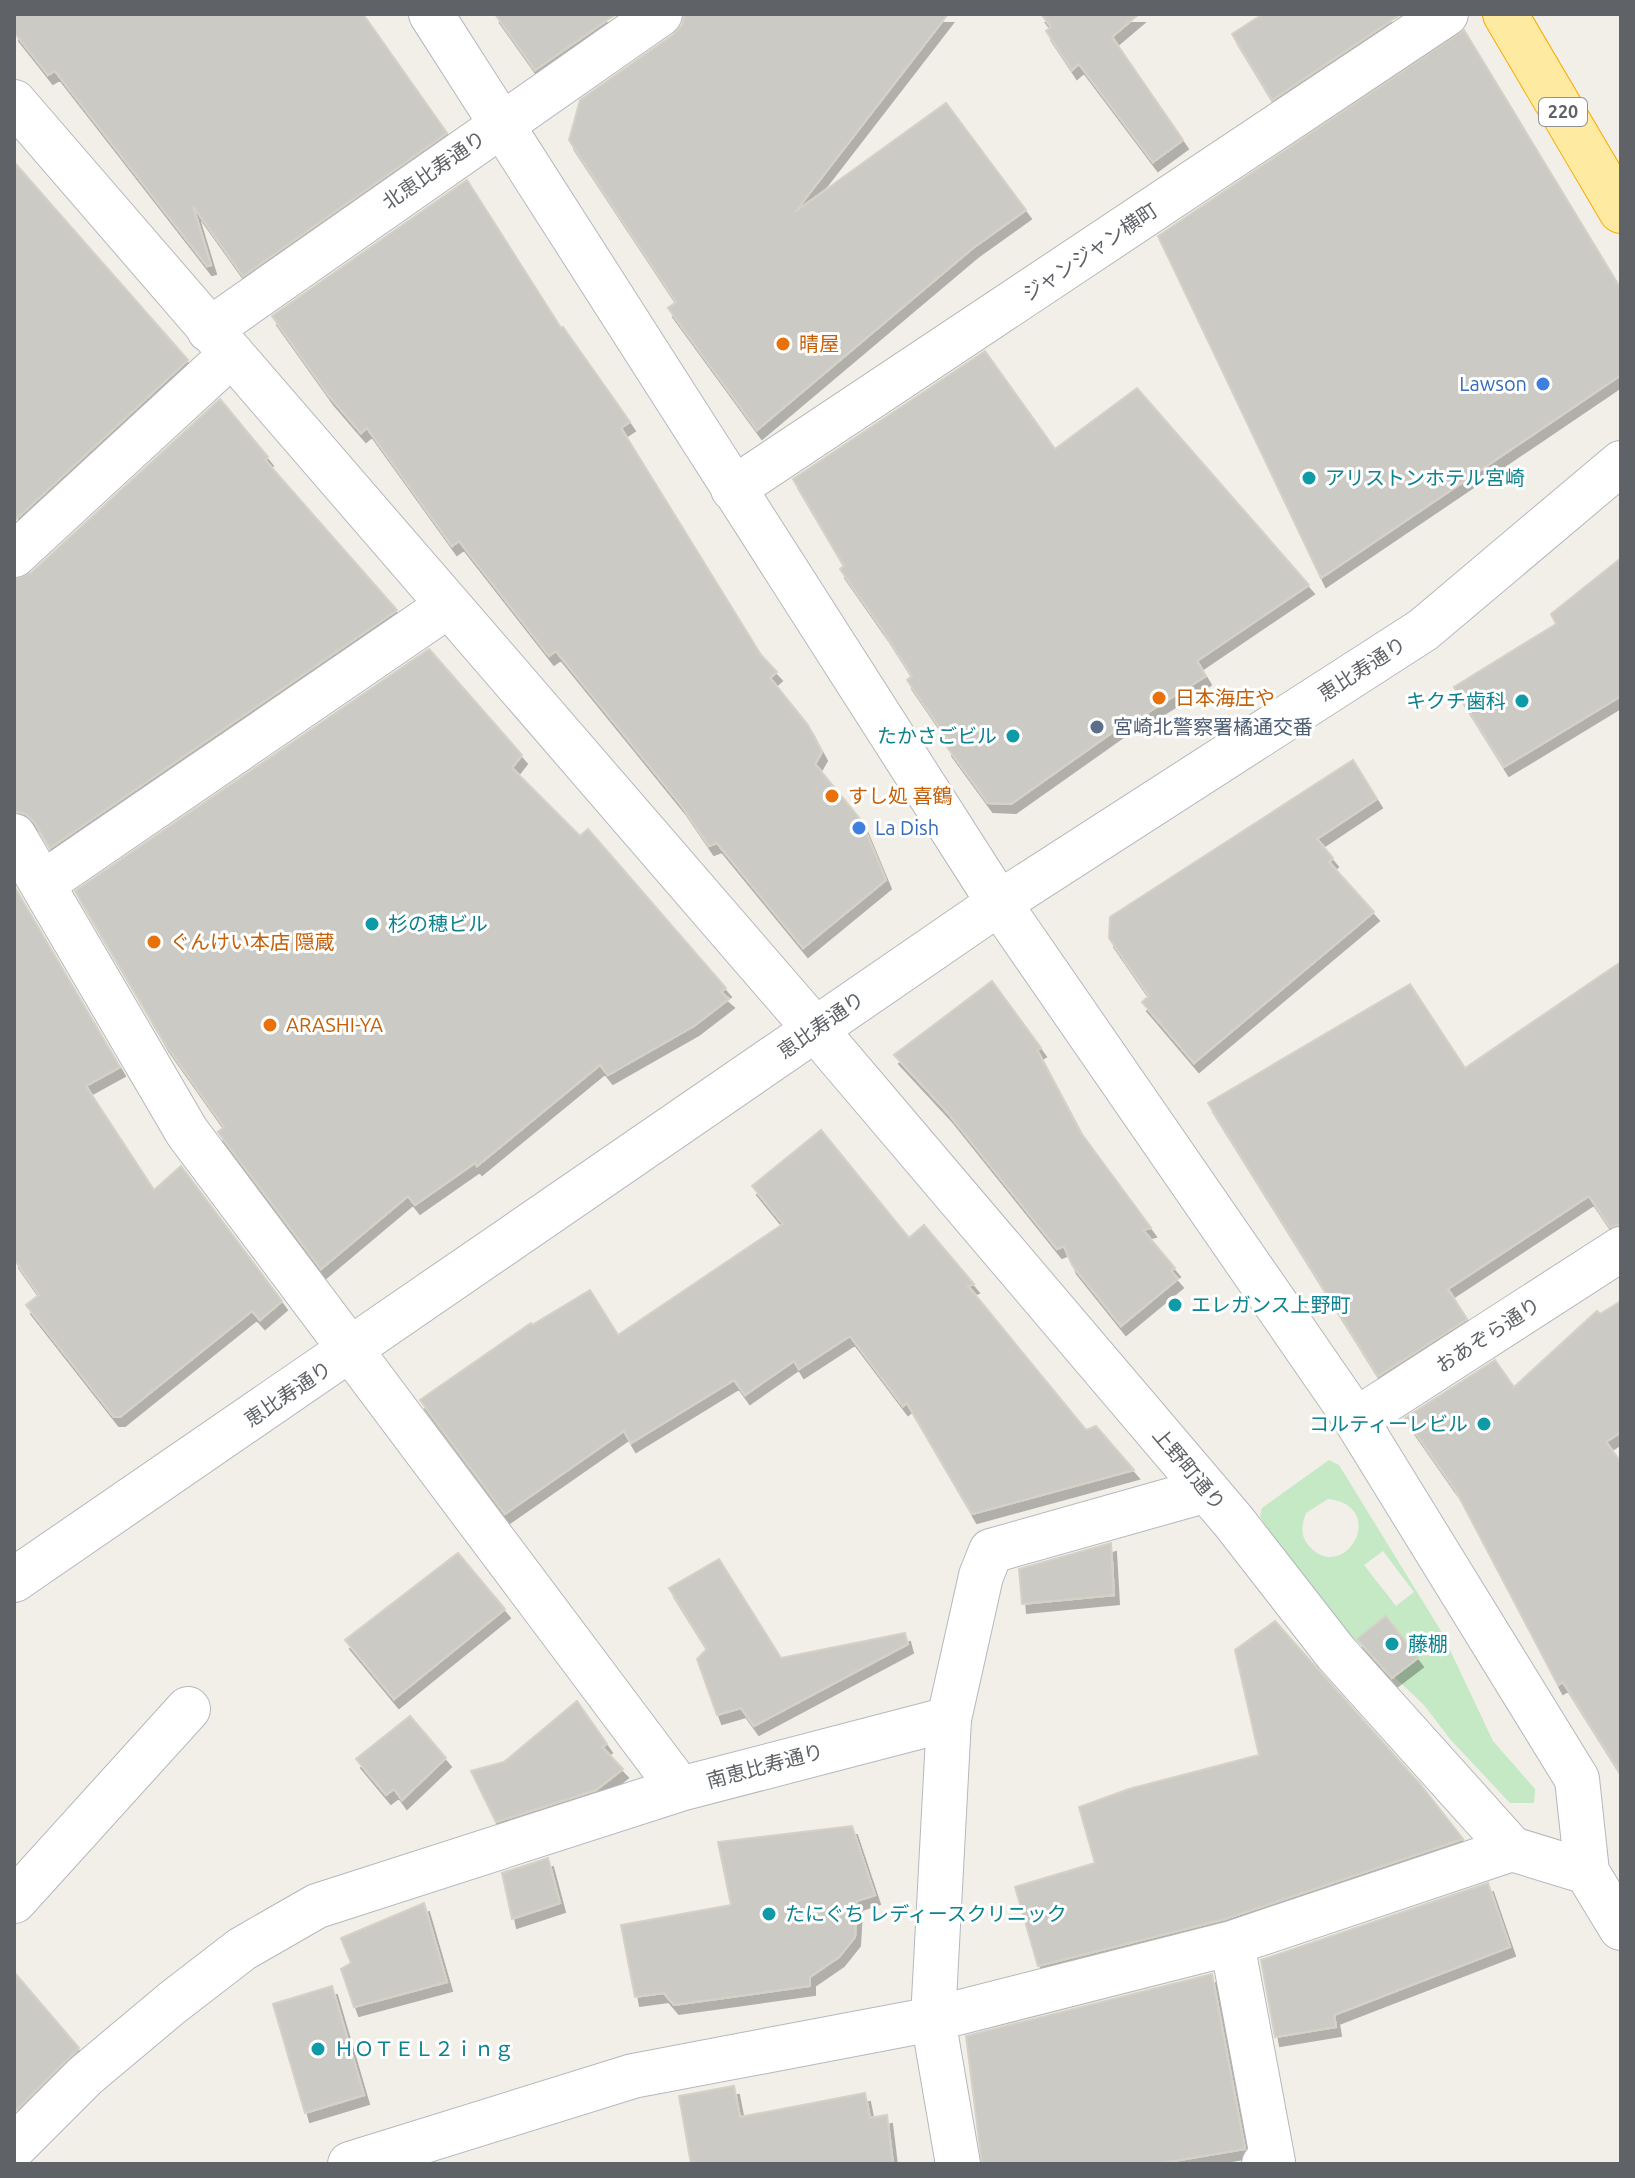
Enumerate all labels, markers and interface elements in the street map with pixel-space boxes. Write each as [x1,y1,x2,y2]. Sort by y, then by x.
road number: 220 [1539,98,1587,126]
street label: 北恵比寿通り [378,126,489,213]
street label: ジャンジャン横町 [1018,198,1162,305]
place label: 晴屋 [799,332,839,355]
marker: 晴屋 [774,335,792,353]
place label: Lawson [1459,372,1527,395]
marker: Lawson [1534,375,1552,393]
place label: アリストンホテル宮崎 [1325,466,1525,489]
marker: アリストンホテル宮崎 [1300,469,1318,487]
street label: 恵比寿通り [1314,632,1410,705]
place label: 日本海庄や [1175,686,1275,709]
marker: 日本海庄や [1150,689,1168,707]
place label: キクチ歯科 [1406,689,1506,712]
marker: キクチ歯科 [1513,692,1531,710]
place label: 宮崎北警察署橘通交番 [1113,715,1313,738]
marker: 宮崎北警察署橘通交番 [1088,718,1106,736]
place label: たかさごビル [877,724,997,747]
marker: たかさごビル [1004,727,1022,745]
place label: すし処 喜鶴 [848,784,953,807]
marker: すし処 喜鶴 [823,787,841,805]
place label: La Dish [875,816,939,839]
marker: La Dish [850,819,868,837]
place label: 杉の穂ビル [388,912,488,935]
marker: 杉の穂ビル [363,915,381,933]
place label: ぐんけい本店 隠蔵 [170,930,335,953]
marker: ぐんけい本店 隠蔵 [145,933,163,951]
street label: 恵比寿通り [773,986,868,1063]
place label: ARASHI-YA [286,1013,383,1036]
marker: ARASHI-YA [261,1016,279,1034]
street label: おあぞら通り [1431,1292,1544,1377]
place label: エレガンス上野町 [1191,1293,1351,1316]
marker: エレガンス上野町 [1166,1296,1184,1314]
street label: 恵比寿通り [240,1356,336,1431]
place label: コルティーレビル [1309,1412,1468,1435]
marker: コルティーレビル [1475,1415,1493,1433]
street label: 上野町通り [1148,1423,1230,1514]
place label: 藤棚 [1408,1632,1448,1655]
marker: 藤棚 [1383,1635,1401,1653]
street label: 南恵比寿通り [704,1739,826,1792]
place label: たにぐち レディースクリニック [785,1902,1067,1925]
marker: たにぐち レディースクリニック [760,1905,778,1923]
place label: ＨＯＴＥＬ２ｉｎｇ [334,2037,514,2061]
marker: ＨＯＴＥＬ２ｉｎｇ [309,2040,327,2058]

